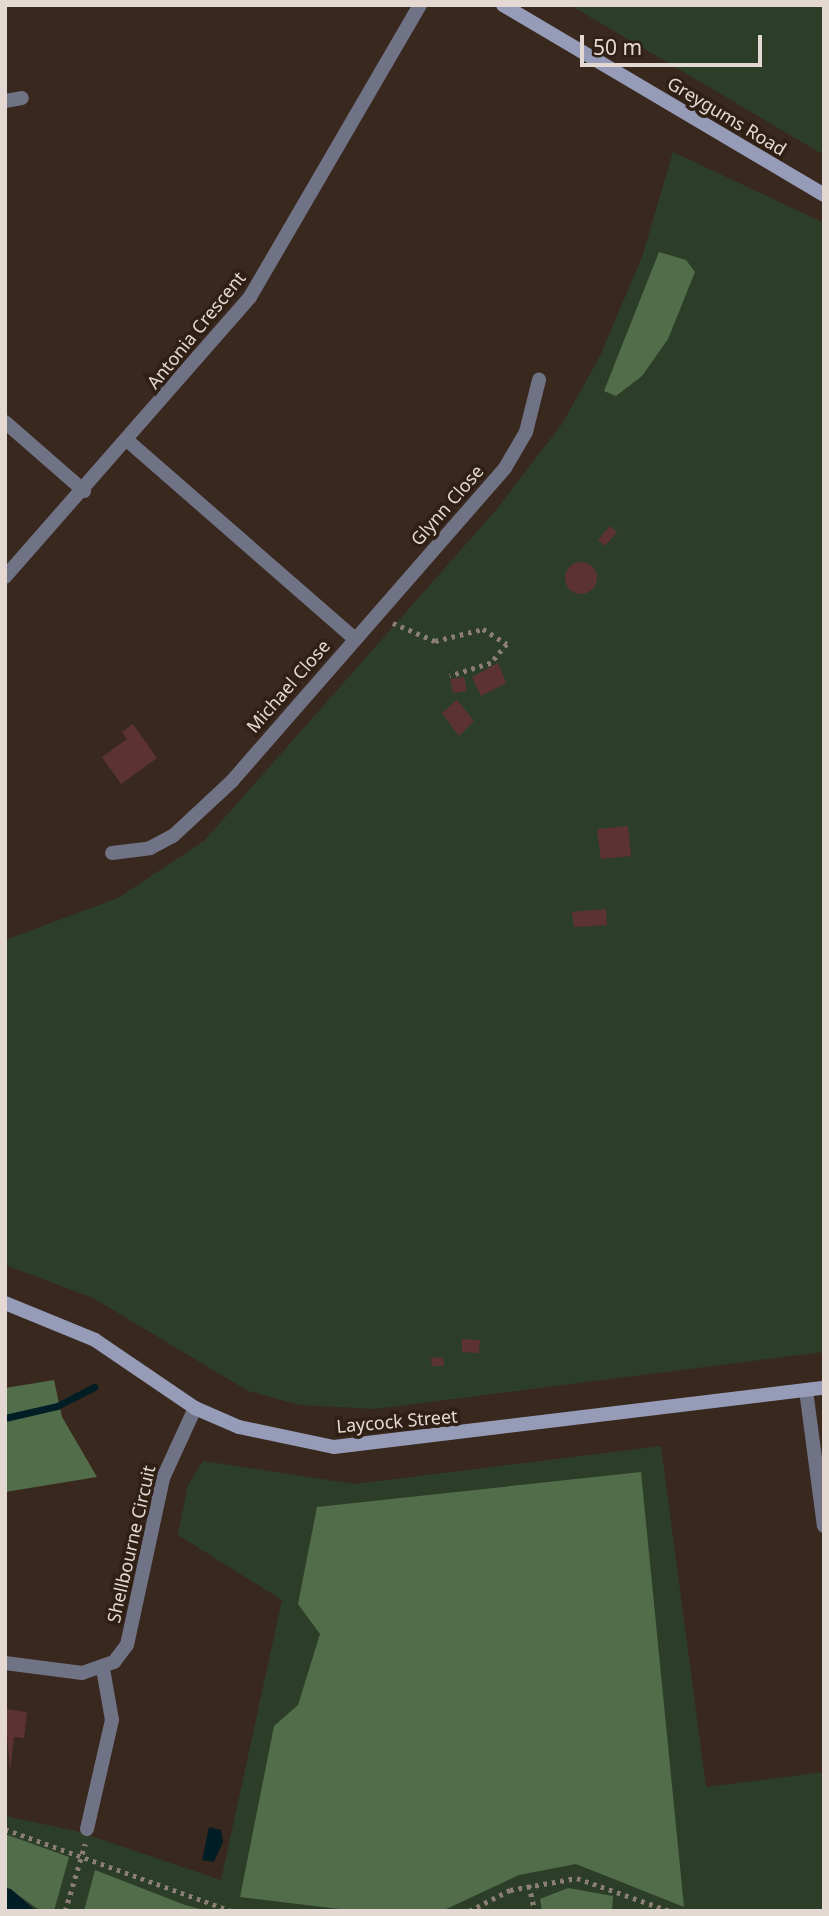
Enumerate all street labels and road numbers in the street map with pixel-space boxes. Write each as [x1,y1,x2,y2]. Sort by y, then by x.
street label: Greygums Road [664,72,790,160]
street label: Antonia Crescent [142,267,250,393]
street label: Glynn Close [406,460,488,550]
street label: Michael Close [242,635,334,737]
street label: Laycock Street [336,1405,458,1437]
street label: Shellbourne Circuit [102,1463,160,1625]

